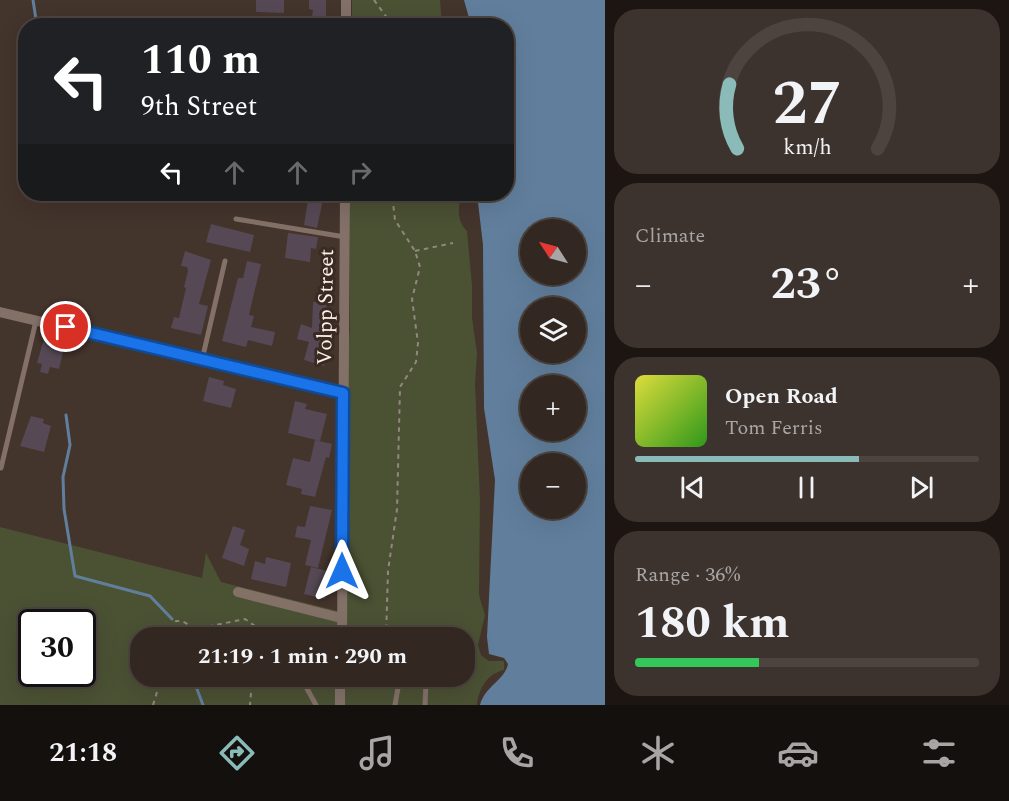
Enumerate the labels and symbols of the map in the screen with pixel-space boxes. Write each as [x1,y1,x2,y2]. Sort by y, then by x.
north arrow [520,219,586,285]
street label: Volpp Street [309,249,343,365]
pin [40,301,91,352]
position arrow [310,539,374,603]
speed limit sign: 30 [18,609,96,687]

